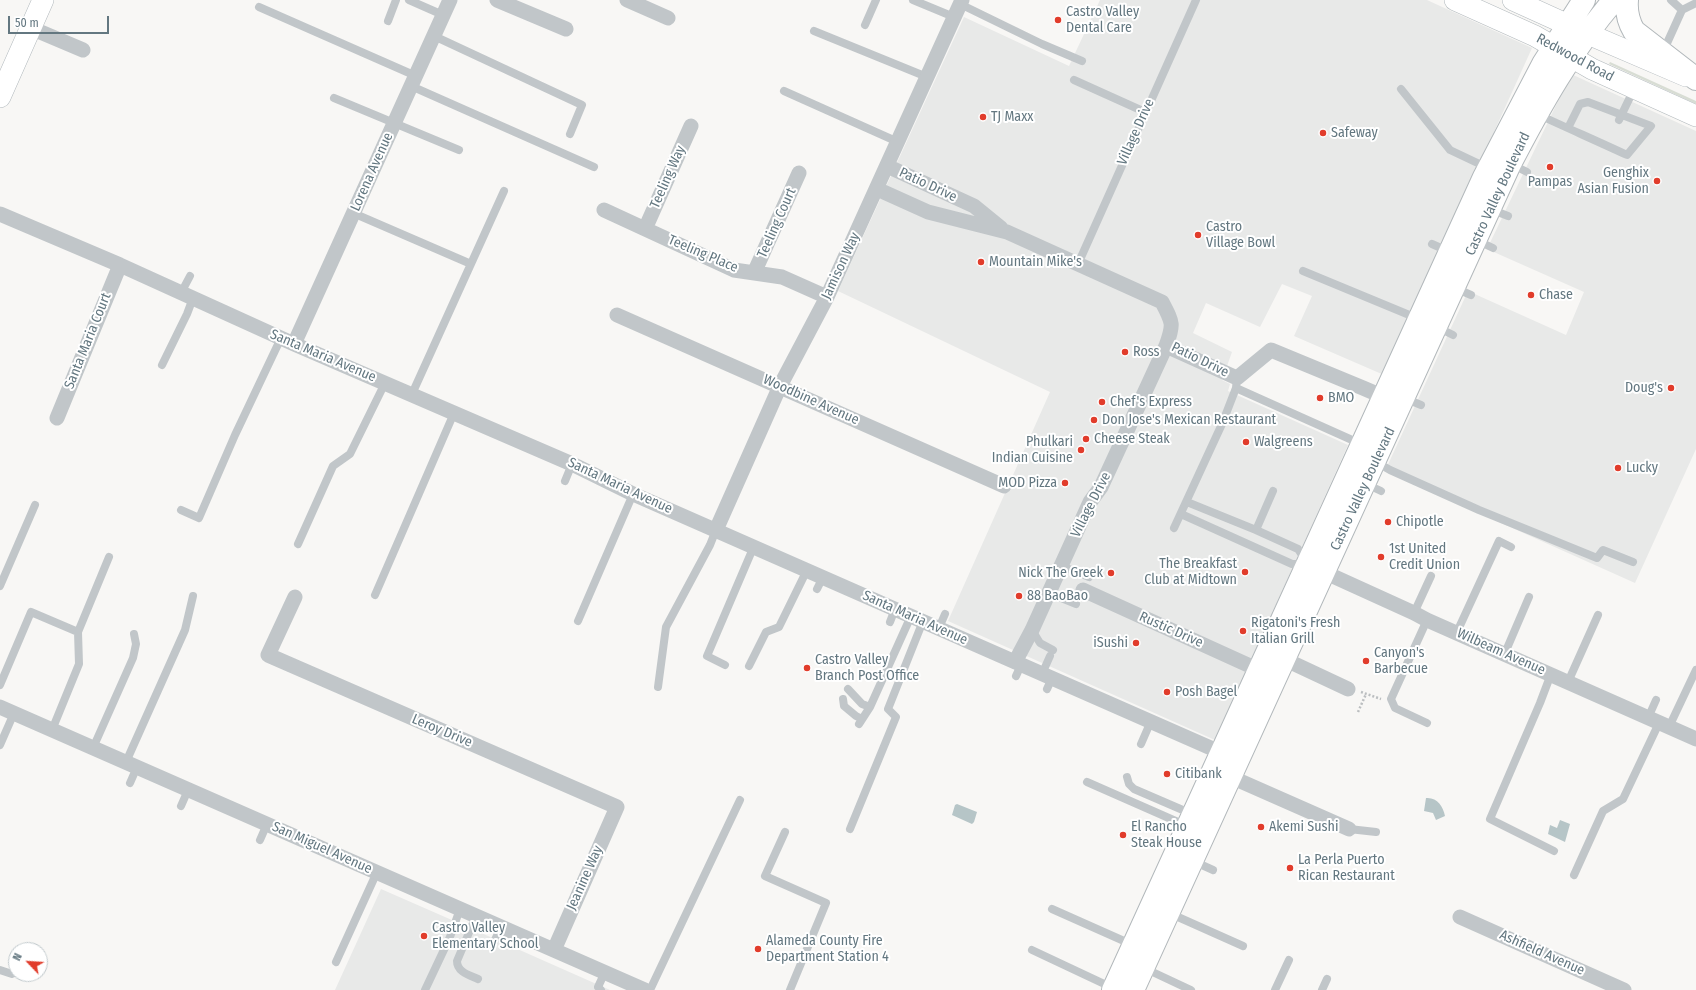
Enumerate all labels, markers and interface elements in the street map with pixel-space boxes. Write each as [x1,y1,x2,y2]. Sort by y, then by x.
place label: Castro Valley Dental Care [1066,4,1139,36]
scale bar [10,8,111,34]
marker: Castro Valley Dental Care [1053,15,1063,25]
text: 50 m [15,16,39,30]
street label: Redwood Road [1533,31,1617,85]
street label: Village Drive [1114,96,1158,168]
place label: TJ Maxx [991,109,1033,125]
marker: TJ Maxx [978,112,988,122]
place label: Safeway [1331,125,1378,141]
marker: Safeway [1318,128,1328,138]
street label: Lorena Avenue [347,130,397,214]
street label: Castro Valley Boulevard [1462,130,1534,258]
street label: Teeling Way [647,143,689,211]
marker: Pampas [1545,162,1555,172]
street label: Patio Drive [896,164,960,206]
place label: Genghix Asian Fusion [1577,165,1649,198]
place label: Pampas [1528,174,1572,190]
marker: Genghix Asian Fusion [1652,176,1662,186]
street label: Teeling Court [754,185,800,261]
place label: Castro Village Bowl [1206,219,1275,252]
street label: Jamison Way [818,230,864,302]
marker: Castro Village Bowl [1193,230,1203,240]
street label: Teeling Place [666,232,740,276]
place label: Mountain Mike's [989,254,1082,270]
marker: Mountain Mike's [976,257,986,267]
place label: Chase [1539,287,1573,303]
street label: Santa Maria Court [61,290,115,392]
marker: Chase [1526,290,1536,300]
street label: Santa Maria Avenue [268,326,378,386]
street label: Patio Drive [1169,339,1231,381]
place label: Ross [1133,344,1160,360]
marker: Ross [1120,347,1130,357]
street label: Woodbine Avenue [760,371,862,429]
place label: Doug's [1625,380,1663,396]
marker: Doug's [1666,383,1676,393]
place label: BMO [1328,390,1354,406]
marker: BMO [1315,393,1325,403]
place label: Chef's Express [1110,394,1192,410]
marker: Chef's Express [1097,397,1107,407]
place label: Don Jose's Mexican Restaurant [1102,412,1276,428]
marker: Don Jose's Mexican Restaurant [1089,415,1099,425]
street label: Castro Valley Boulevard [1327,425,1399,553]
place label: Cheese Steak [1094,431,1170,447]
place label: Phulkari Indian Cuisine [992,434,1073,466]
marker: Cheese Steak [1081,434,1091,444]
place label: Walgreens [1254,434,1313,450]
marker: Walgreens [1241,437,1251,447]
marker: Phulkari Indian Cuisine [1076,445,1086,455]
street label: Santa Maria Avenue [565,454,675,518]
place label: Lucky [1626,460,1658,476]
marker: Lucky [1613,463,1623,473]
street label: Village Drive [1067,470,1115,540]
place label: MOD Pizza [998,475,1057,491]
marker: MOD Pizza [1060,478,1070,488]
place label: Chipotle [1396,514,1444,530]
marker: Chipotle [1383,517,1393,527]
place label: 1st United Credit Union [1389,541,1460,574]
marker: 1st United Credit Union [1376,552,1386,562]
place label: The Breakfast Club at Midtown [1144,556,1237,588]
place label: Nick The Greek [1018,565,1103,581]
marker: The Breakfast Club at Midtown [1240,567,1250,577]
marker: Nick The Greek [1106,568,1116,578]
street label: Santa Maria Avenue [860,587,970,649]
place label: 88 BaoBao [1027,588,1088,604]
marker: 88 BaoBao [1014,591,1024,601]
street label: Rustic Drive [1137,609,1205,651]
place label: Rigatoni's Fresh Italian Grill [1251,615,1340,648]
street label: Wilbeam Avenue [1454,625,1548,679]
marker: Rigatoni's Fresh Italian Grill [1238,626,1248,636]
place label: iSushi [1093,635,1128,651]
marker: iSushi [1131,638,1141,648]
place label: Canyon's Barbecue [1374,645,1428,678]
place label: Castro Valley Branch Post Office [815,652,919,684]
marker: Canyon's Barbecue [1361,656,1371,666]
marker: Castro Valley Branch Post Office [802,663,812,673]
place label: Posh Bagel [1175,684,1237,700]
marker: Posh Bagel [1162,687,1172,697]
street label: Leroy Drive [409,711,475,751]
place label: Citibank [1175,766,1222,782]
marker: Citibank [1162,769,1172,779]
street label: San Miguel Avenue [269,818,375,878]
place label: El Rancho Steak House [1131,819,1202,852]
place label: Akemi Sushi [1269,819,1338,835]
marker: Akemi Sushi [1256,822,1266,832]
marker: El Rancho Steak House [1118,830,1128,840]
street label: Jeanine Way [563,843,607,913]
place label: La Perla Puerto Rican Restaurant [1298,852,1395,884]
marker: La Perla Puerto Rican Restaurant [1285,863,1295,873]
place label: Castro Valley Elementary School [432,920,539,952]
street label: Ashfield Avenue [1497,927,1587,979]
marker: Castro Valley Elementary School [419,931,429,941]
place label: Alameda County Fire Department Station 4 [766,933,889,966]
north arrow [8,942,48,982]
marker: Alameda County Fire Department Station 4 [753,944,763,954]
text: N [10,951,25,963]

